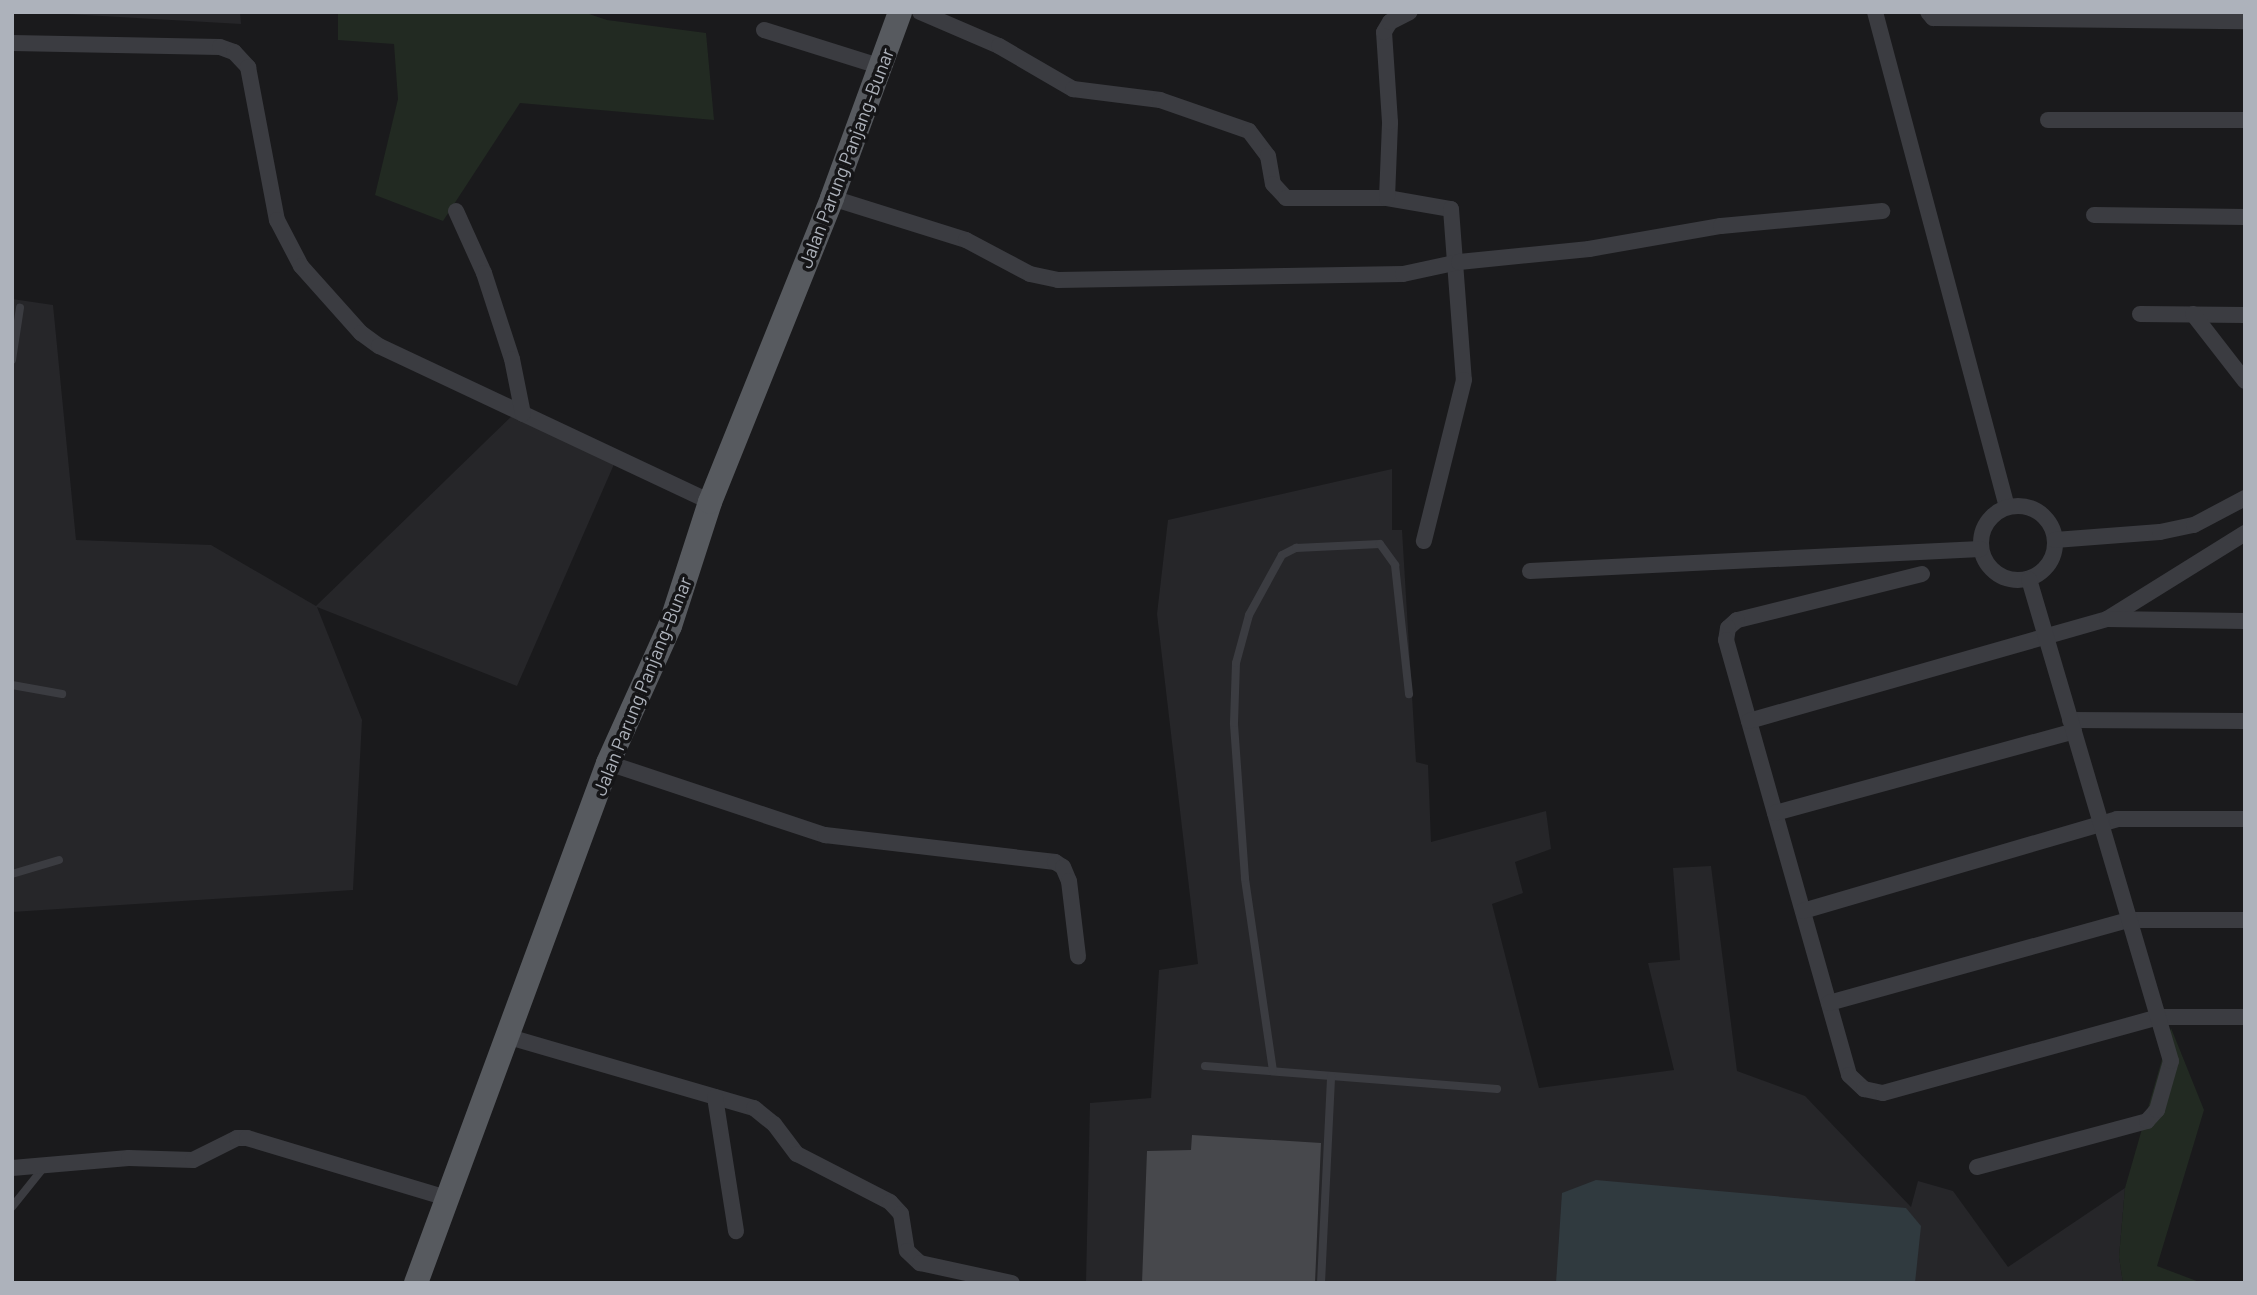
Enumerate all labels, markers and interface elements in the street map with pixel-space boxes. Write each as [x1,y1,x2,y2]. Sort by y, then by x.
street label: Jalan Parung Panjang–Bunar [793,45,899,271]
street label: Jalan Parung Panjang–Bunar [588,573,696,799]

